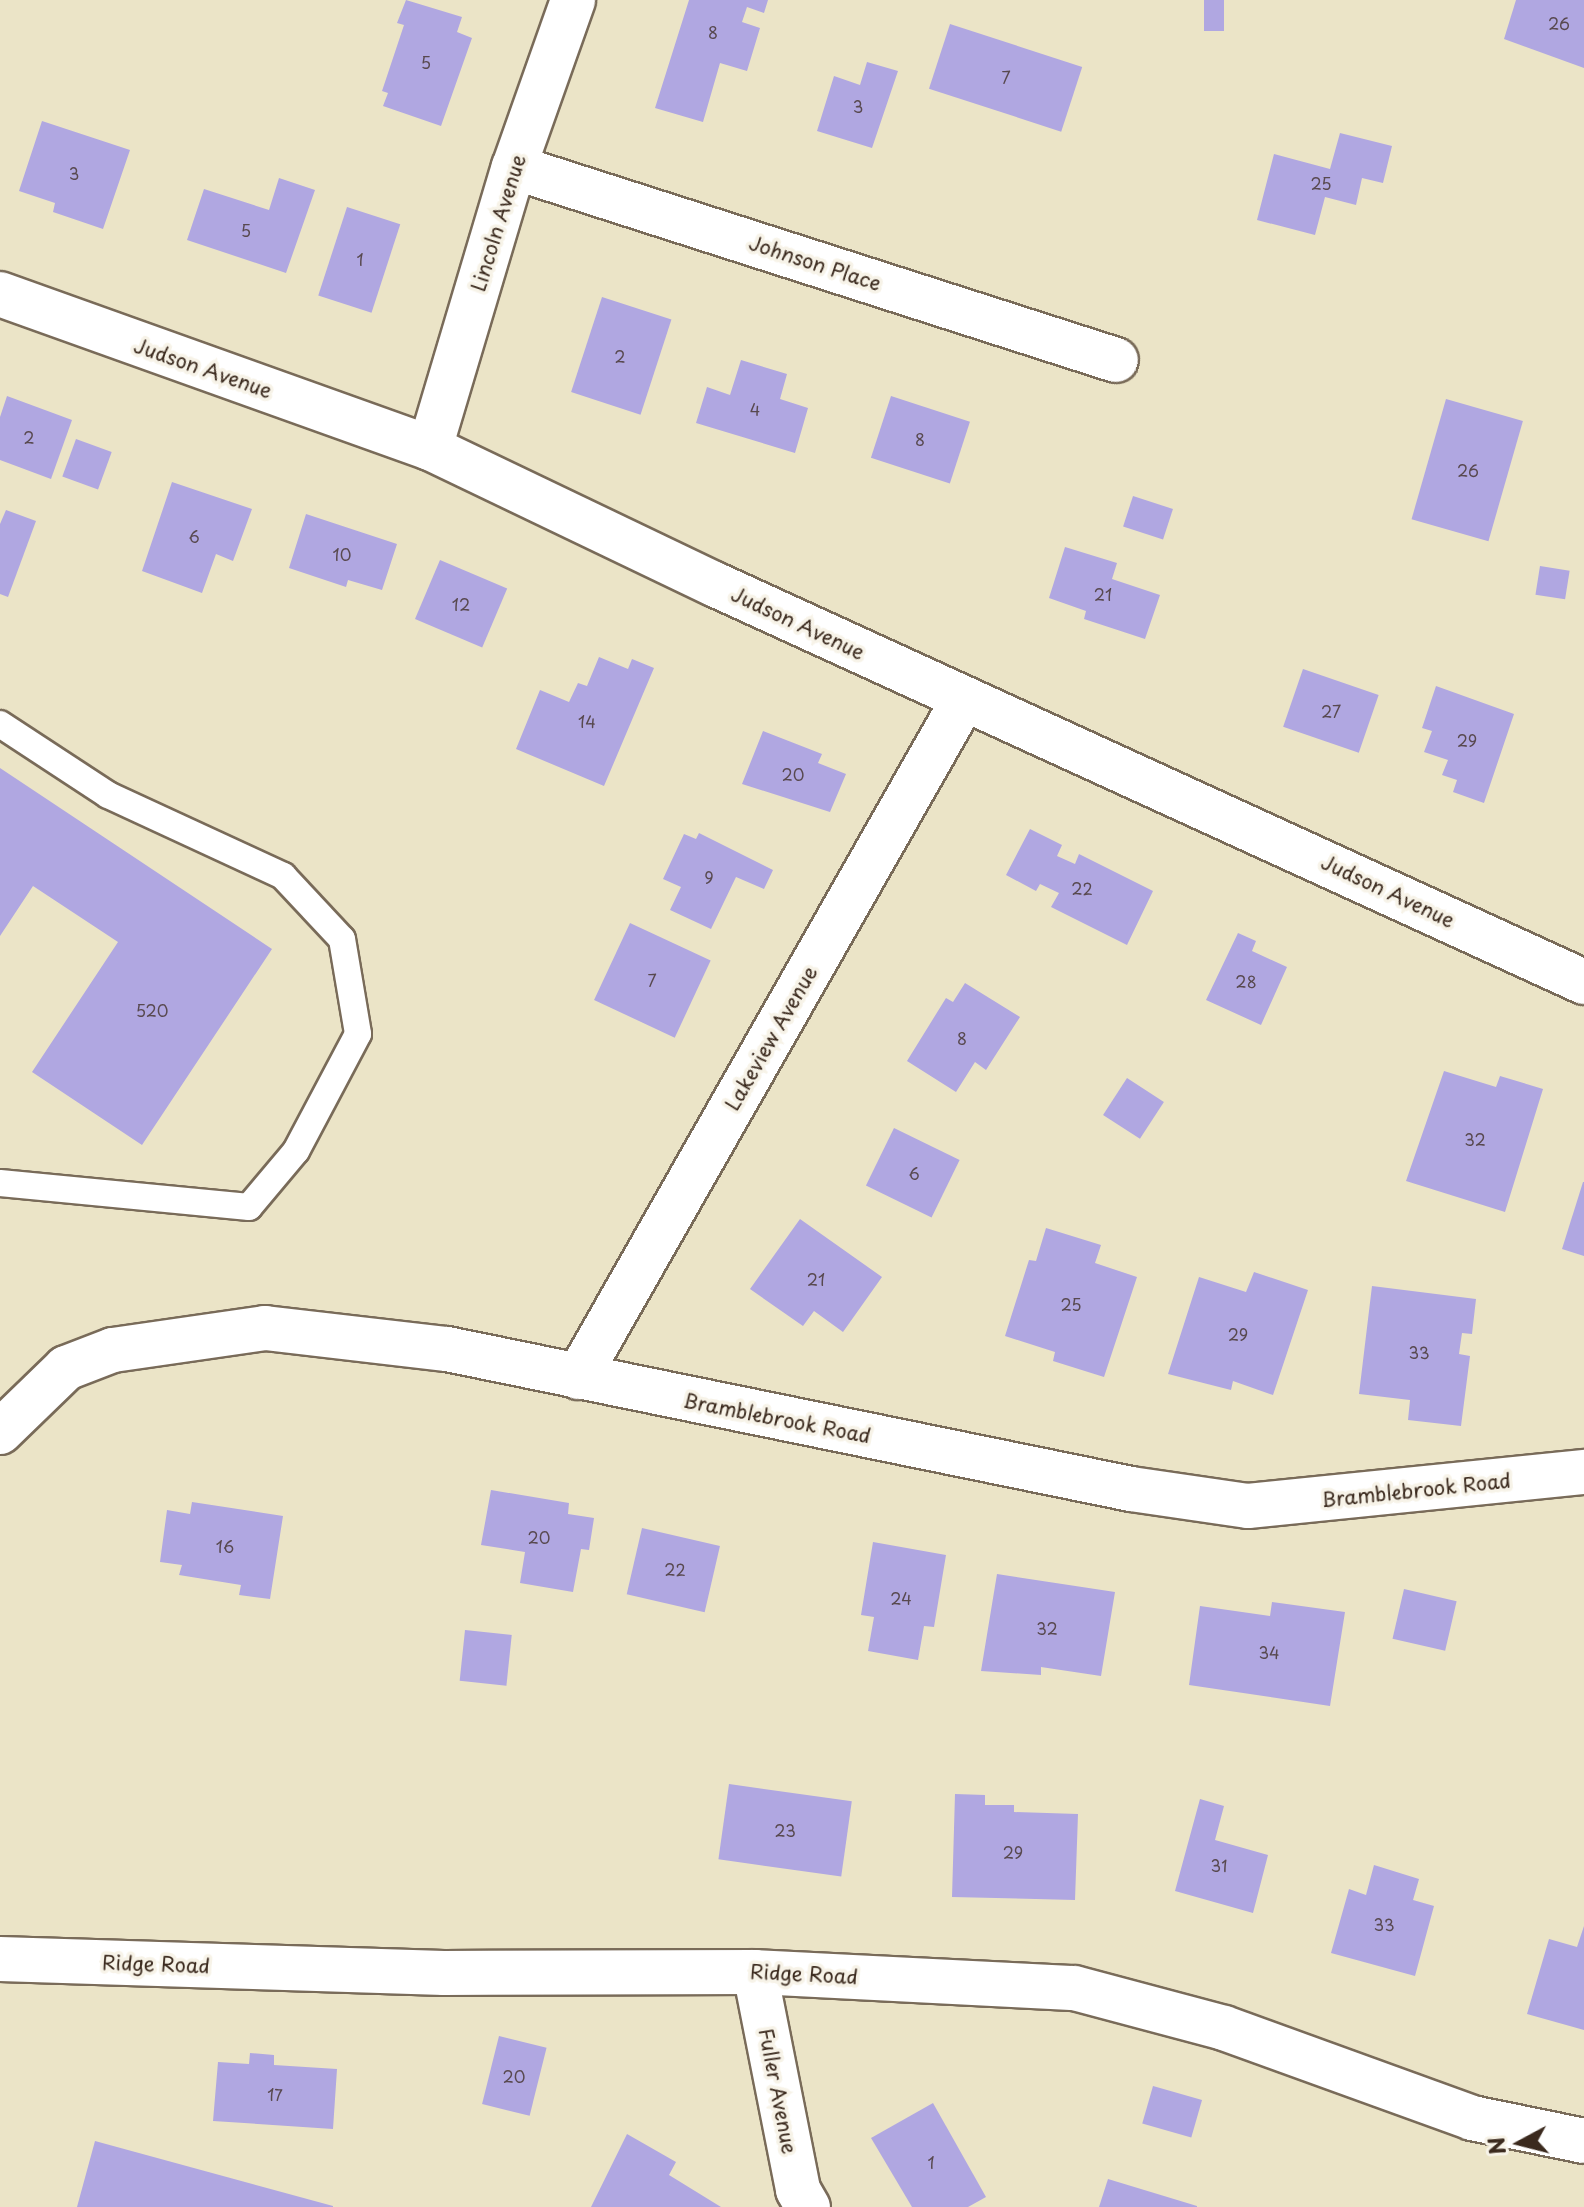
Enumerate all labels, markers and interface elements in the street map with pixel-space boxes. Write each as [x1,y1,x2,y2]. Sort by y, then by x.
house number: 26 [1548,13,1570,33]
house number: 8 [708,22,718,42]
house number: 5 [421,52,431,72]
house number: 7 [1001,67,1011,87]
house number: 3 [853,96,863,116]
street label: Lincoln Avenue [466,152,530,294]
house number: 3 [69,163,79,183]
house number: 25 [1310,173,1332,193]
house number: 5 [241,220,251,240]
street label: Johnson Place [746,231,884,295]
house number: 1 [356,249,364,269]
street label: Judson Avenue [132,334,274,402]
house number: 2 [614,346,626,366]
house number: 4 [750,399,760,419]
house number: 2 [23,427,35,447]
house number: 8 [915,429,925,449]
house number: 26 [1457,460,1479,480]
house number: 6 [188,526,200,546]
house number: 10 [333,544,351,564]
street label: Judson Avenue [729,582,867,664]
house number: 21 [1094,584,1112,604]
house number: 12 [452,594,470,614]
house number: 27 [1321,701,1341,721]
house number: 14 [578,711,596,731]
house number: 29 [1457,730,1477,750]
house number: 20 [782,764,804,784]
street label: Judson Avenue [1319,850,1457,932]
house number: 9 [704,867,714,887]
house number: 22 [1071,878,1093,898]
street label: Lakeview Avenue [720,962,822,1114]
house number: 7 [647,970,657,990]
house number: 28 [1235,971,1257,991]
house number: 520 [136,1000,168,1020]
house number: 8 [957,1028,967,1048]
house number: 32 [1464,1129,1486,1149]
house number: 6 [908,1163,920,1183]
house number: 21 [807,1269,825,1289]
house number: 25 [1060,1294,1082,1314]
house number: 29 [1228,1324,1248,1344]
house number: 33 [1408,1342,1430,1362]
street label: Bramblebrook Road [681,1388,873,1448]
street label: Bramblebrook Road [1320,1468,1512,1512]
house number: 20 [528,1527,550,1547]
house number: 16 [216,1536,234,1556]
house number: 22 [664,1559,686,1579]
house number: 24 [890,1588,912,1608]
house number: 32 [1036,1618,1058,1638]
house number: 34 [1258,1642,1280,1662]
house number: 23 [774,1820,796,1840]
house number: 29 [1003,1842,1023,1862]
house number: 31 [1211,1855,1227,1875]
house number: 33 [1373,1914,1395,1934]
street label: Ridge Road [102,1950,210,1978]
street label: Ridge Road [750,1959,858,1989]
street label: Fuller Avenue [754,2025,802,2157]
house number: 20 [503,2066,525,2086]
house number: 17 [267,2084,283,2104]
north arrow [1480,2103,1560,2183]
text: N [1478,2135,1513,2157]
house number: 1 [927,2152,935,2172]

